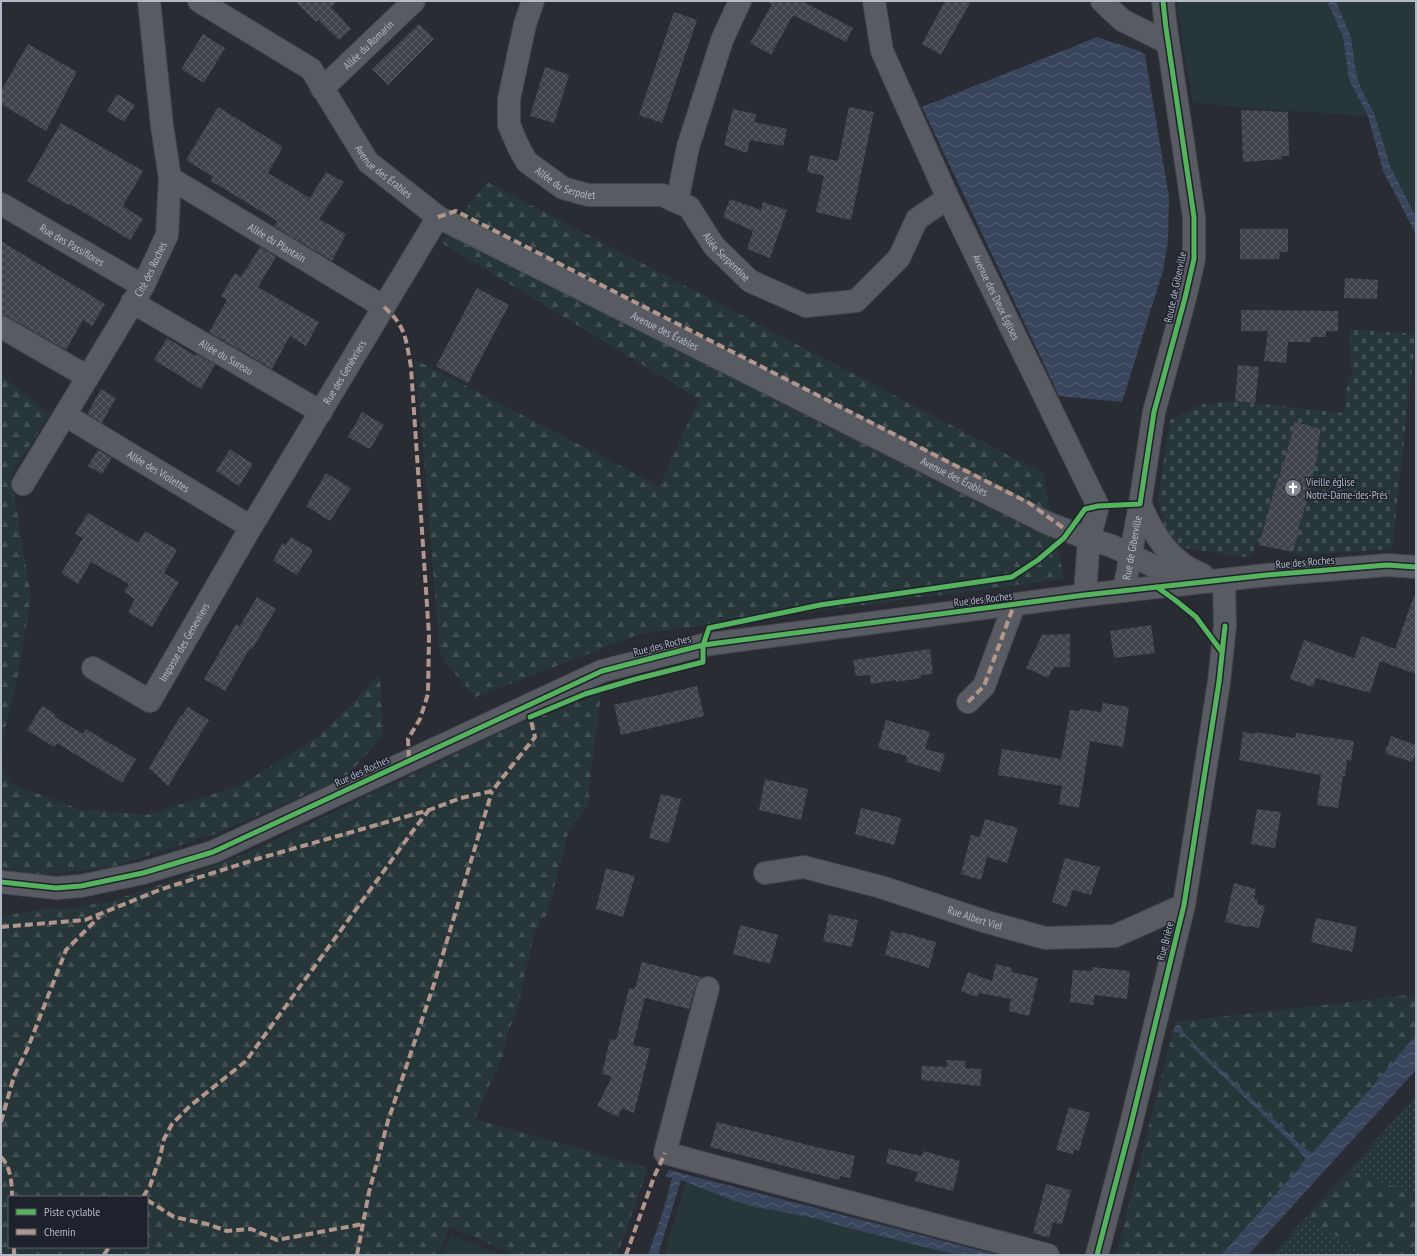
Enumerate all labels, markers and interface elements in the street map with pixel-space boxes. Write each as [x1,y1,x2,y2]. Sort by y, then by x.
street label: Allée du Romarin [340,17,397,72]
street label: Avenue des Érables [352,142,415,201]
street label: Allée du Serpolet [533,163,595,202]
street label: Allée du Plantain [246,220,309,265]
street label: Rue des Passiflores [37,221,107,269]
street label: Allée Serpentine [700,229,754,285]
street label: Cité des Roches [131,239,170,299]
street label: Route de Giberville [1161,250,1189,324]
street label: Avenue des Deux Églises [969,252,1023,343]
street label: Avenue des Érables [629,308,701,354]
street label: Allée du Sureau [197,336,256,378]
street label: Rue des Genévriers [320,337,369,407]
street label: Allée des Violettes [125,447,192,496]
street label: Avenue des Érables [918,454,991,499]
place label: Vieille église Notre-Dame-des-Prés [1305,475,1388,502]
church icon: Vieille église Notre-Dame-des-Prés [1283,478,1303,498]
street label: Rue de Giberville [1119,514,1145,581]
street label: Rue des Roches [1275,552,1335,572]
street label: Rue des Roches [953,588,1013,610]
street label: Impasse des Genevriers [156,600,213,684]
street label: Rue des Roches [632,631,693,659]
street label: Rue des Roches [332,752,392,790]
street label: Rue Albert Viel [946,902,1004,933]
street label: Rue Brière [1153,920,1177,962]
legend [8,1196,148,1248]
text: Piste cyclable [44,1204,100,1219]
text: Chemin [44,1224,75,1239]

